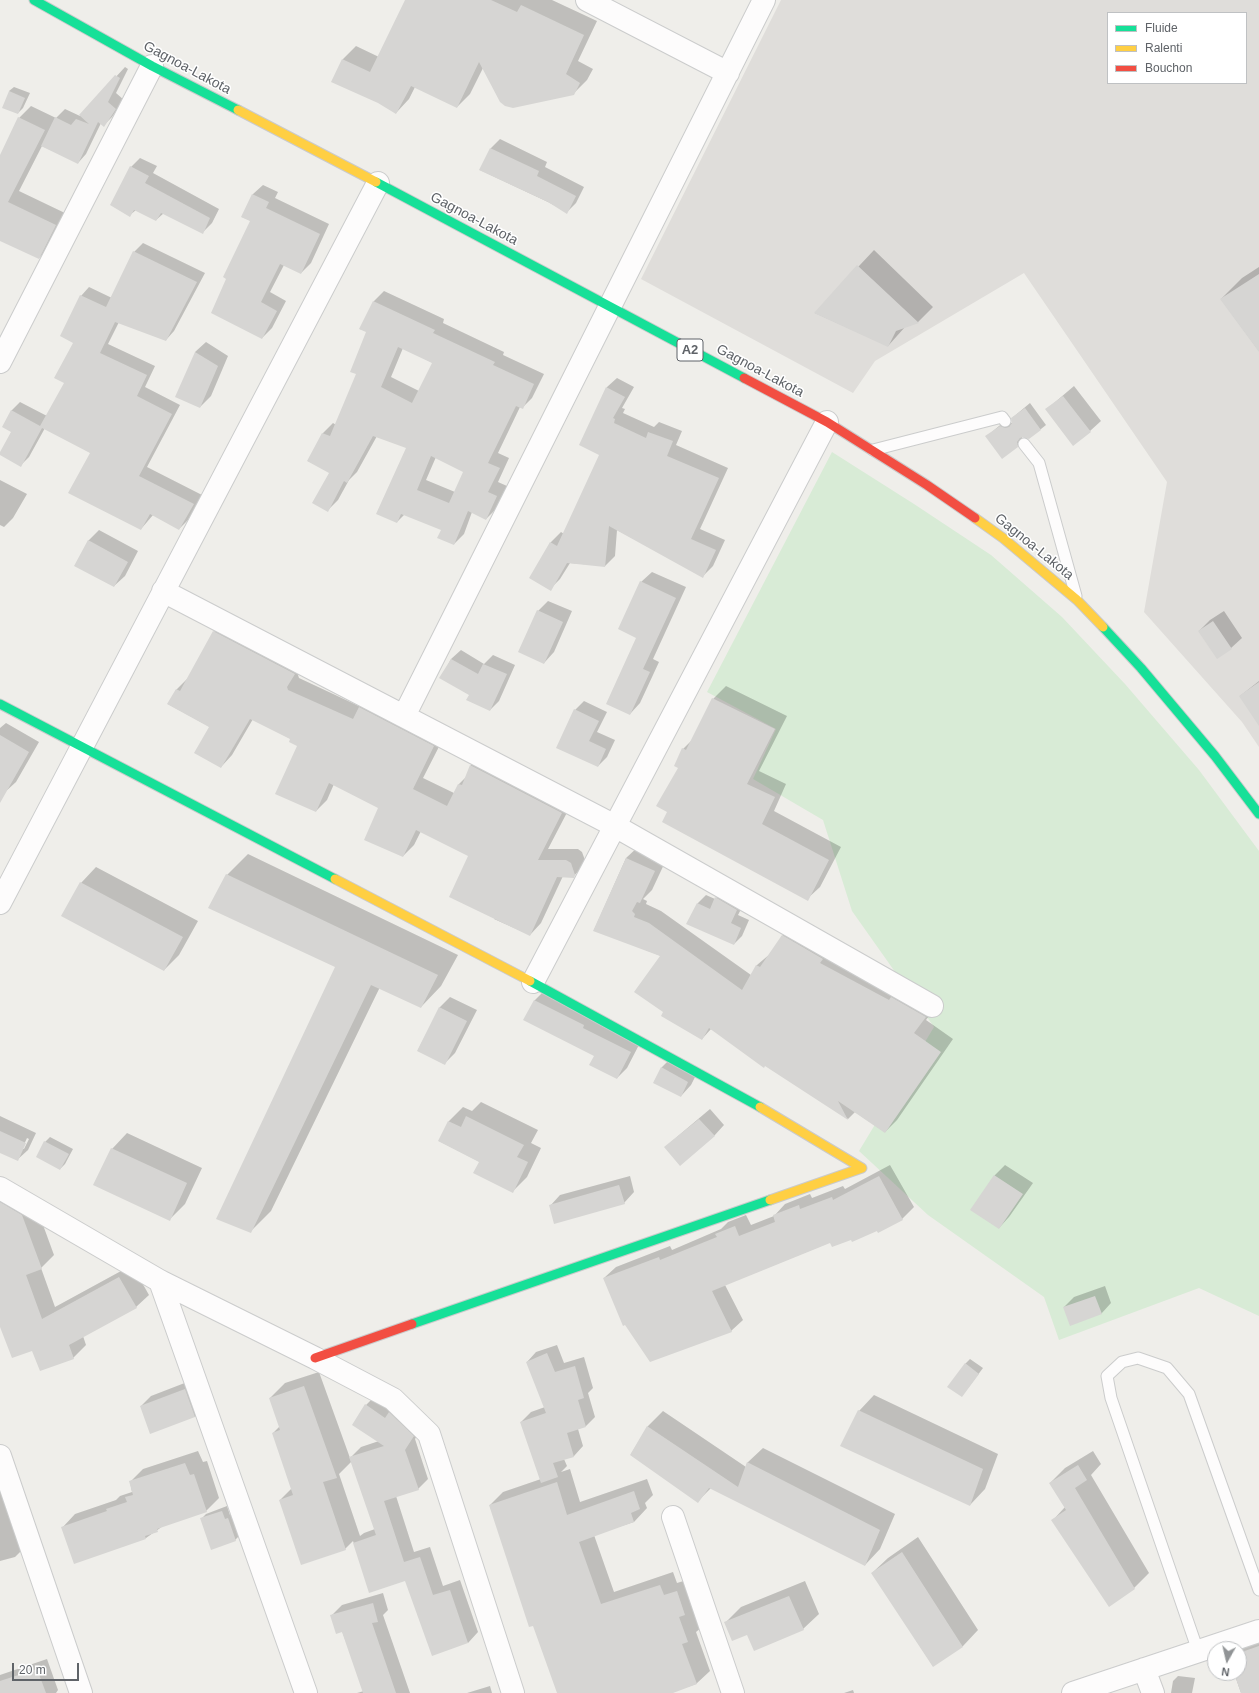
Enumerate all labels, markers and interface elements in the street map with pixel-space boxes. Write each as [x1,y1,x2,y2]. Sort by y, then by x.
legend [1107,12,1247,84]
text: Fluide [1145,21,1178,35]
street label: Gagnoa-Lakota [140,38,234,98]
text: Ralenti [1145,41,1182,55]
text: Bouchon [1145,61,1192,75]
street label: Gagnoa-Lakota [427,189,521,249]
road number: A2 [677,339,703,361]
street label: Gagnoa-Lakota [713,341,807,401]
street label: Gagnoa-Lakota [991,510,1077,584]
north arrow [1207,1641,1247,1681]
scale bar [14,1655,81,1681]
text: 20 m [19,1663,46,1677]
text: N [1221,1665,1230,1678]

